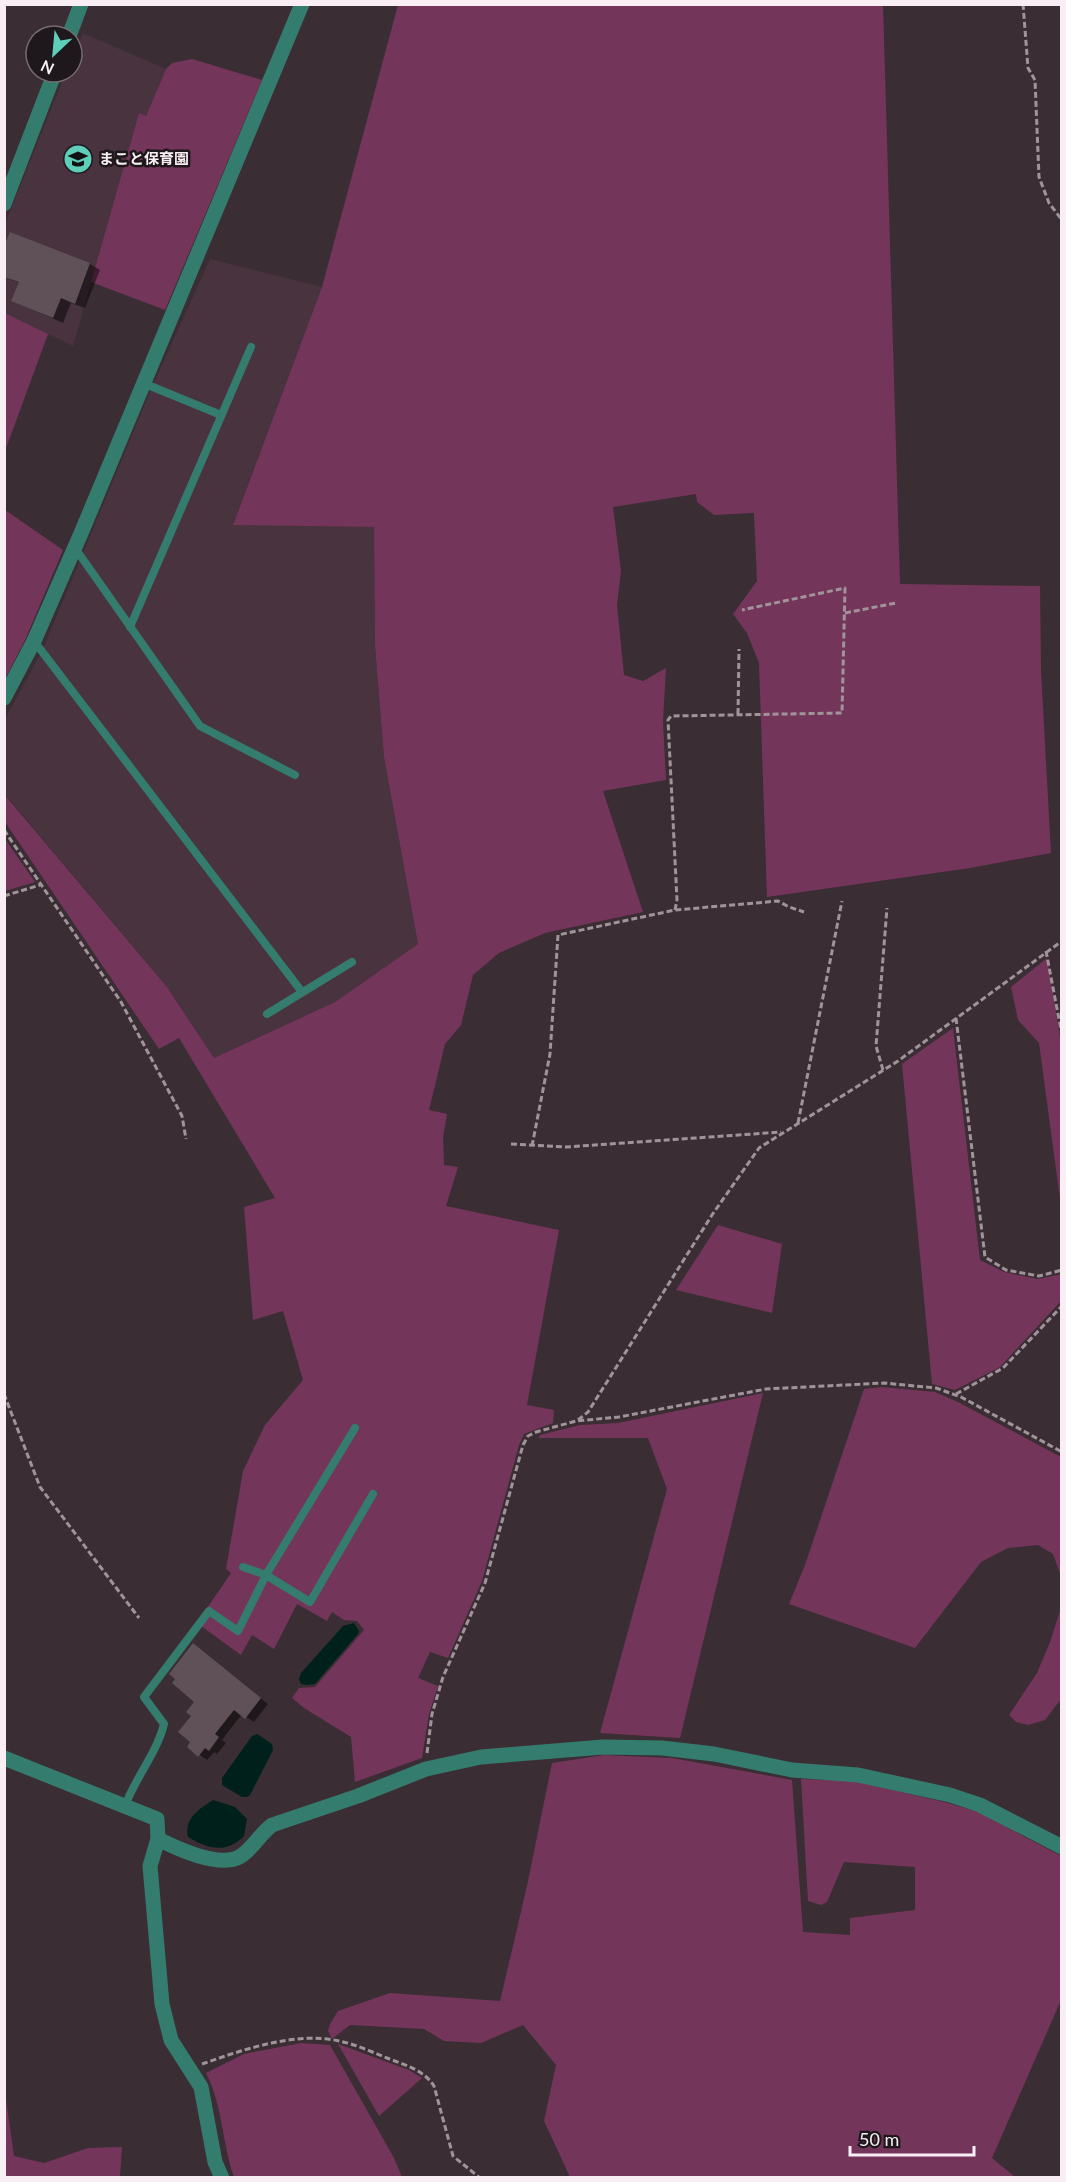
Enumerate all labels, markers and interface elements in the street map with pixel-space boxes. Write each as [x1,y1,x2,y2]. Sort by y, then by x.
north arrow [24,24,84,84]
text: N [38,57,57,79]
school or university icon: まこと保育園 [62,143,94,175]
place label: まこと保育園 [99,149,189,167]
scale bar [850,2119,974,2157]
text: 50 m [859,2128,899,2150]

